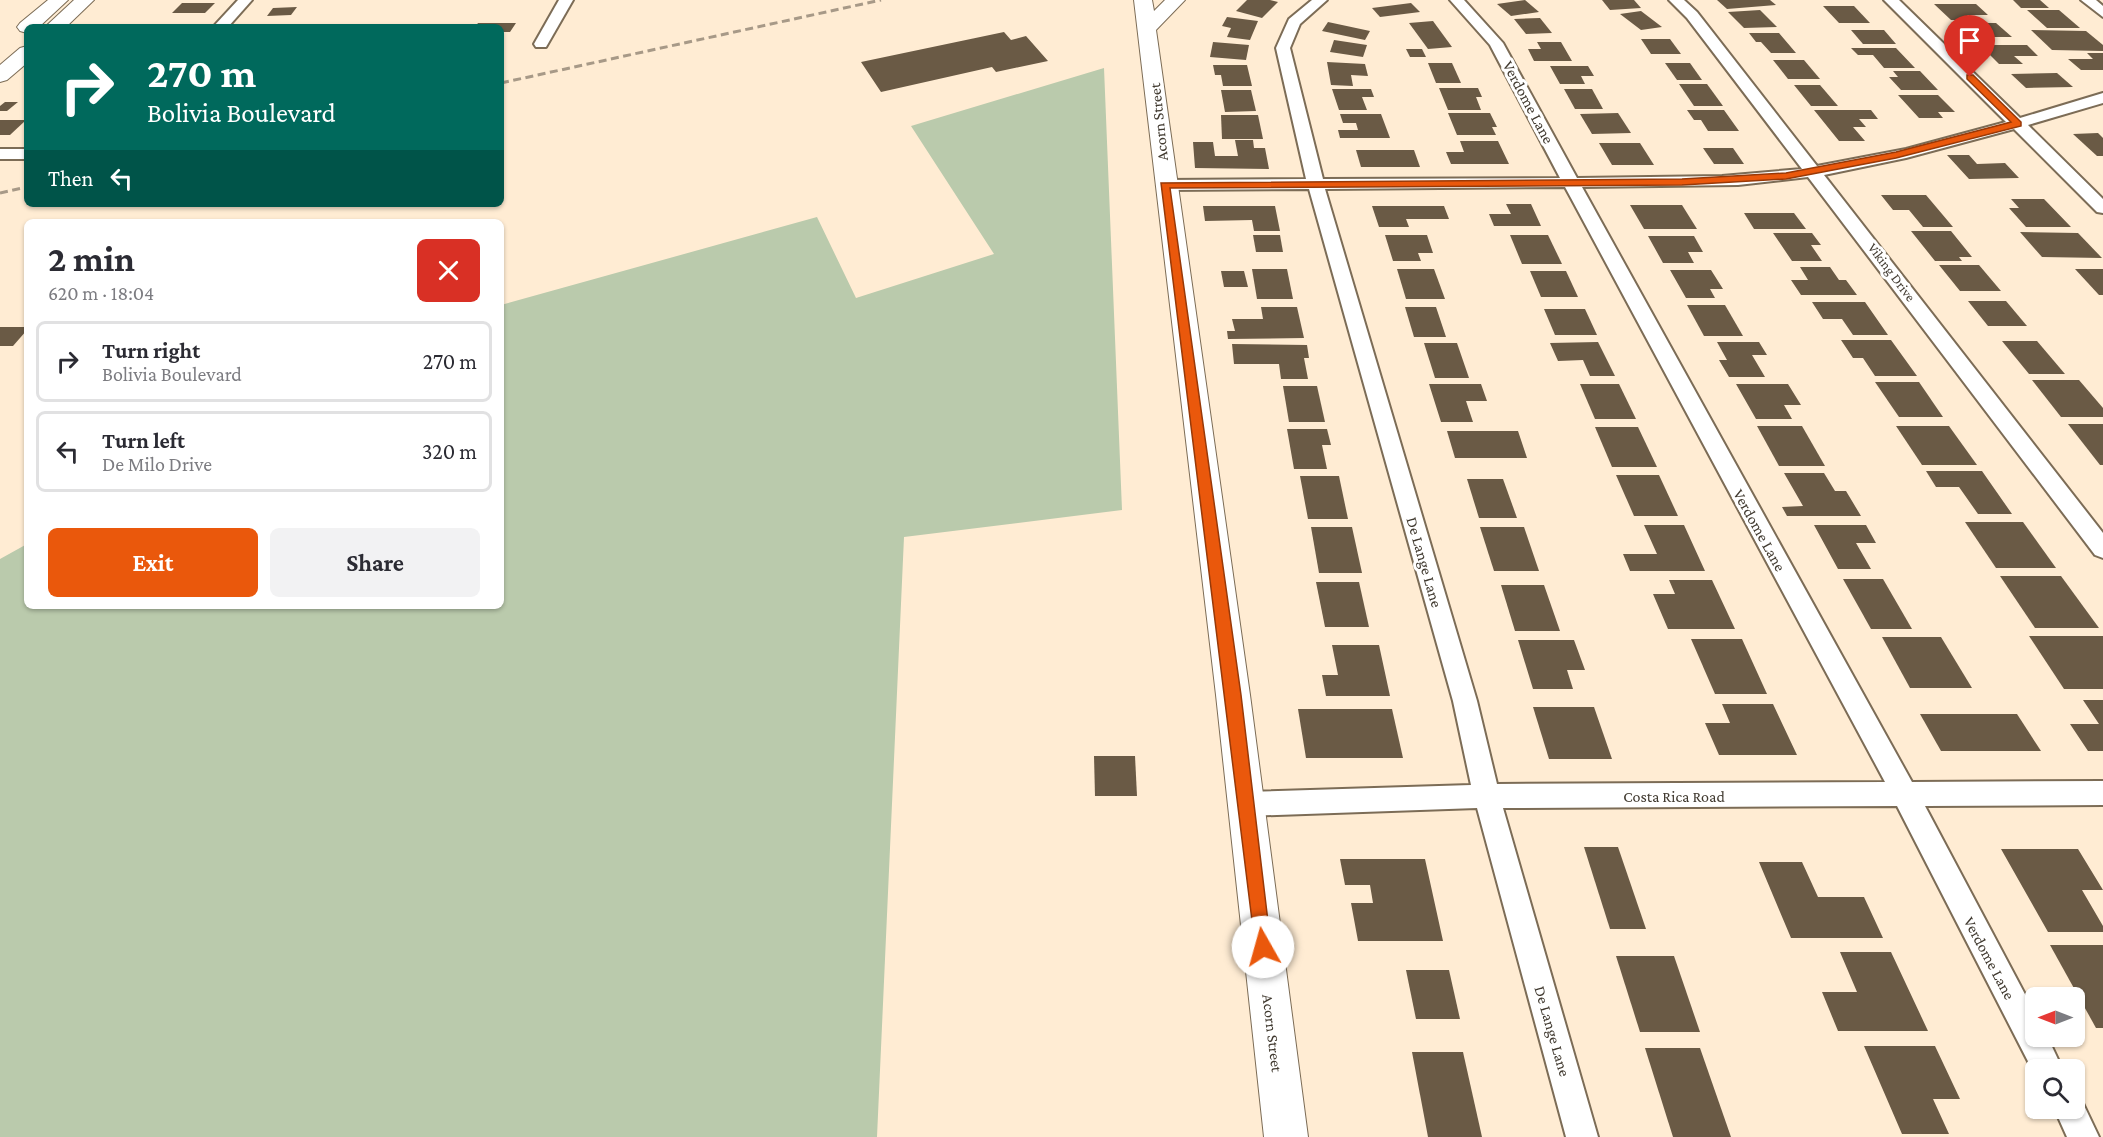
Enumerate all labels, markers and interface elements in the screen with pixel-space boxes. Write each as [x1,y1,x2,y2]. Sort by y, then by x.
pin [1944,15,1995,77]
icon: arrive [1953,24,1986,57]
icon: right [48,48,126,126]
text: 270 m [147,49,256,96]
street label: Verdome Lane [1500,58,1557,146]
street label: Acorn Street [1146,81,1171,162]
text: Bolivia Boulevard [147,98,336,128]
icon: left [105,162,138,195]
text: Then [48,166,93,191]
text: 2 min [48,239,135,279]
button: close [417,239,480,302]
street label: Viking Drive [1865,240,1919,304]
text: 620 m · 18:04 [48,282,154,304]
text: Turn right [102,338,200,363]
icon: right [51,345,84,378]
text: 270 m [423,349,477,374]
text: Bolivia Boulevard [102,363,242,385]
text: Turn left [102,428,185,453]
icon: left [51,435,84,468]
text: 320 m [422,439,477,464]
text: De Milo Drive [102,453,212,475]
street label: Verdome Lane [1730,486,1789,574]
street label: De Lange Lane [1403,515,1446,610]
button: Exit [48,528,258,597]
button: Share [270,528,480,597]
street label: Costa Rica Road [1623,788,1725,805]
street label: Verdome Lane [1961,914,2018,1002]
position arrow [1231,915,1295,979]
street label: De Lange Lane [1531,984,1574,1079]
north arrow [2025,987,2085,1047]
map controls [2025,987,2085,1119]
street label: Acorn Street [1259,993,1286,1074]
button: search [2025,1059,2085,1119]

